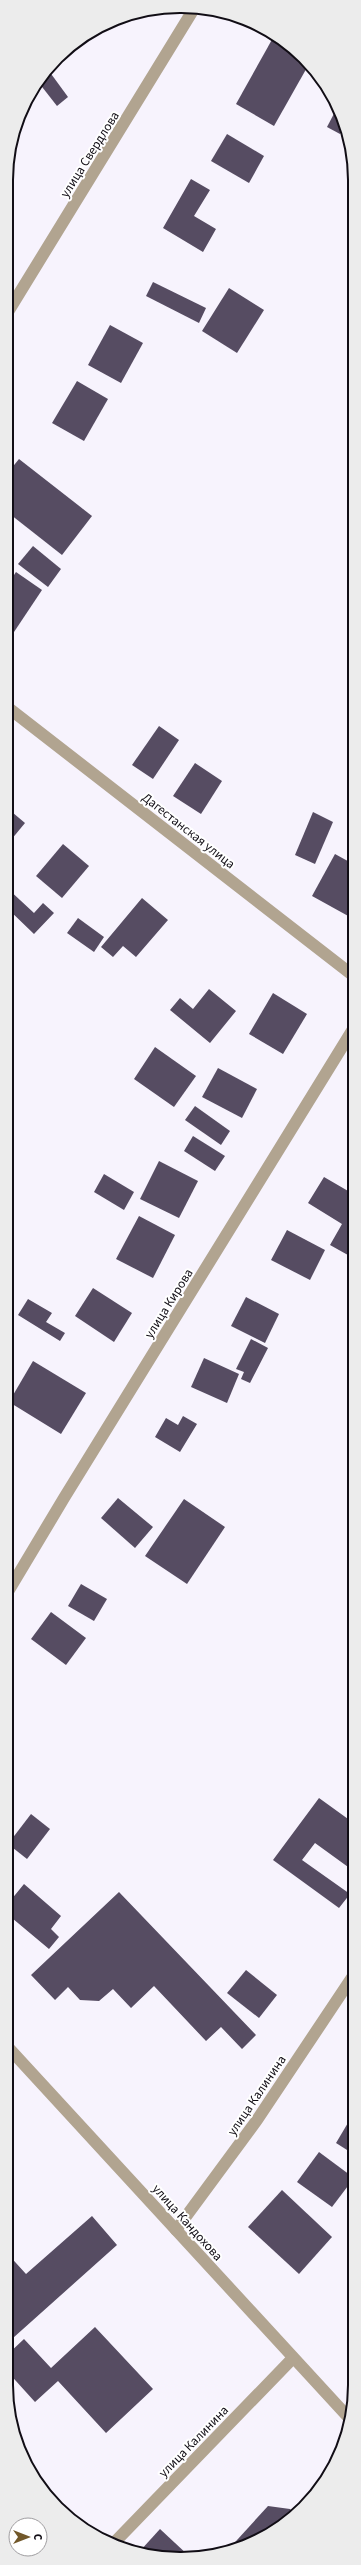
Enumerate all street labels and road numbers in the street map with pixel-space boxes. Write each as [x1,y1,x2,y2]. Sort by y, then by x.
street label: улица Свердлова [56,108,124,201]
street label: Дагестанская улица [138,789,239,873]
street label: улица Кирова [140,1265,197,1342]
street label: улица Калинина [223,2052,290,2139]
street label: улица Кандохова [148,2180,227,2265]
street label: улица Калинина [155,2402,233,2482]

